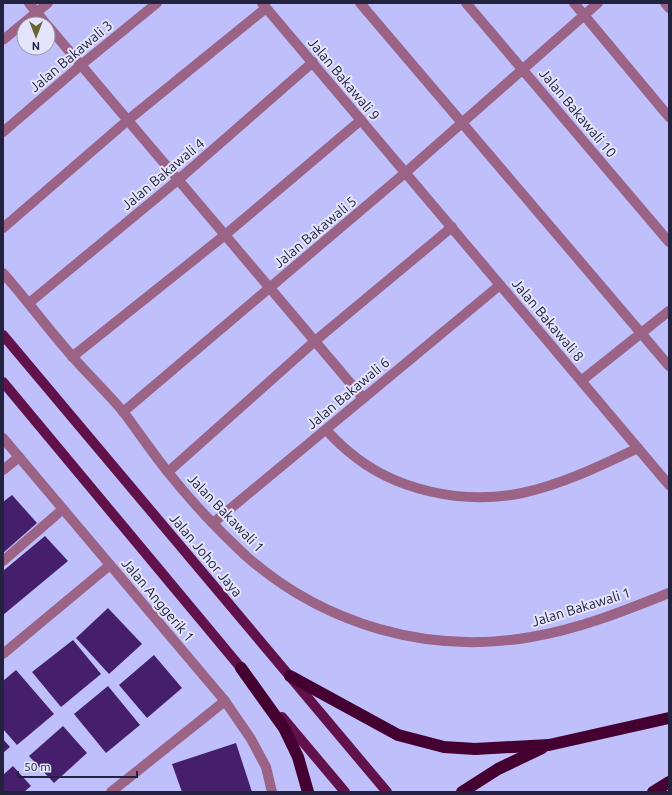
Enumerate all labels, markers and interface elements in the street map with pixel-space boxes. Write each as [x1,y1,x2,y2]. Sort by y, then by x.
north arrow [16,16,56,56]
street label: Jalan Bakawali 3 [27,17,115,95]
street label: Jalan Bakawali 9 [305,35,383,123]
text: N [32,40,40,52]
street label: Jalan Bakawali 10 [536,65,620,161]
street label: Jalan Bakawali 4 [119,135,208,213]
street label: Jalan Bakawali 5 [271,193,359,271]
street label: Jalan Bakawali 8 [509,276,587,365]
street label: Jalan Bakawali 6 [304,354,393,432]
street label: Jalan Bakawali 1 [185,470,267,556]
street label: Jalan Johor Jaya [166,510,246,600]
street label: Jalan Anggerik 1 [118,555,198,645]
street label: Jalan Bakawali 1 [530,584,632,630]
scale bar [18,753,137,779]
text: 50 m [24,760,51,773]

